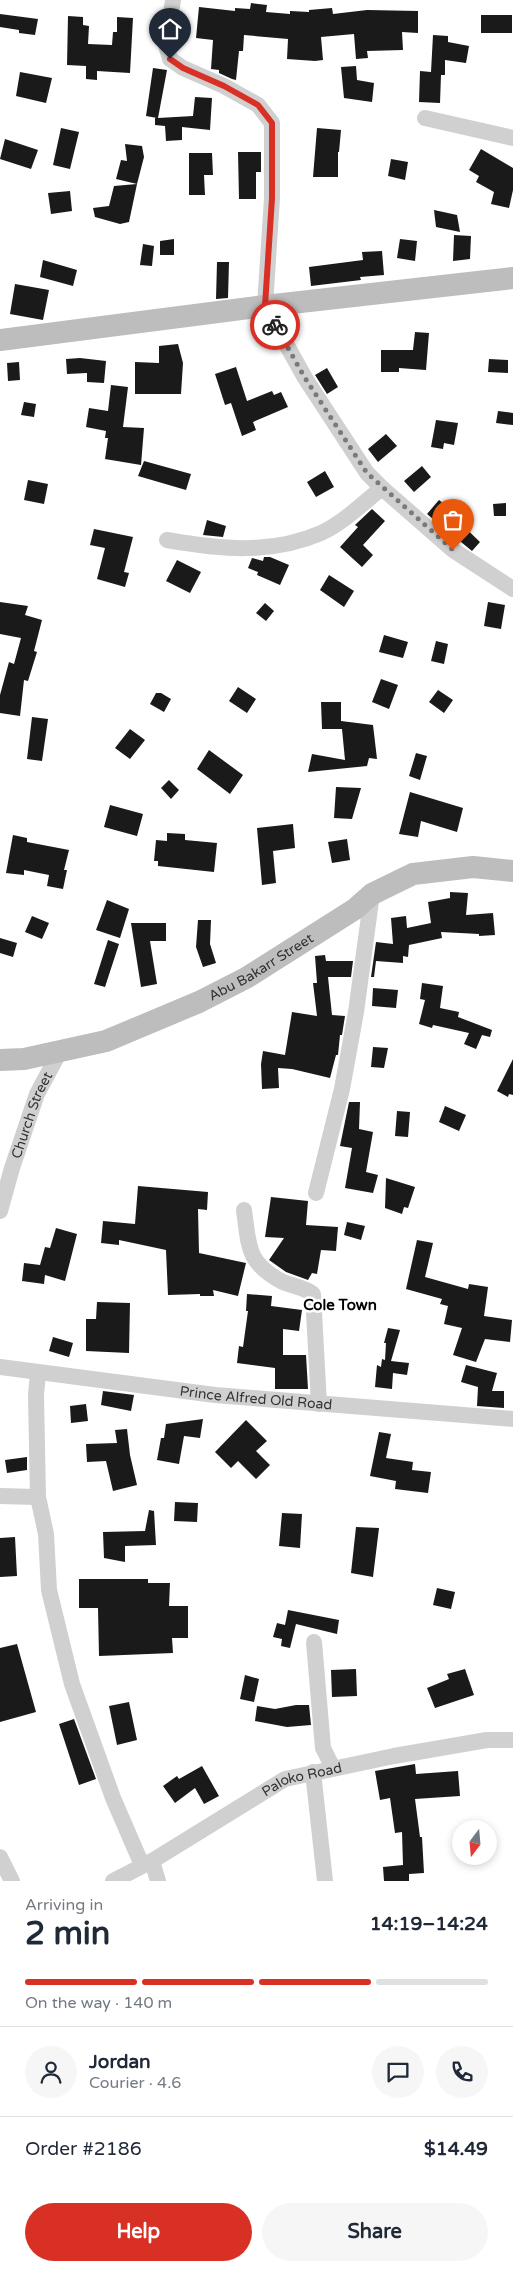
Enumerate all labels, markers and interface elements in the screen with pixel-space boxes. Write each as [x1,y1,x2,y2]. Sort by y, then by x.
pin [149,8,191,59]
icon: home [156,15,184,43]
courier [250,300,300,350]
icon: bike [261,311,289,339]
pin [432,499,474,550]
icon: bag [439,506,467,534]
street label: Abu Bakarr Street [206,929,317,1004]
street label: Church Street [7,1068,56,1161]
district label: Cole Town [303,1296,377,1314]
street label: Prince Alfred Old Road [179,1382,333,1413]
street label: Paloko Road [258,1759,343,1800]
north arrow [452,1820,498,1865]
map controls [452,1820,497,1865]
text: Arriving in [25,1895,103,1915]
text: 14:19–14:24 [370,1913,488,1935]
text: 2 min [25,1915,110,1953]
text: On the way · 140 m [25,1993,172,2013]
button: person [25,2046,77,2098]
button: chat [372,2046,424,2098]
button: phone [436,2046,488,2098]
text: Jordan [89,2051,151,2073]
text: Courier · 4.6 [89,2073,181,2093]
text: Order #2186 [25,2138,142,2160]
text: $14.49 [424,2138,488,2160]
button: Help [25,2203,252,2261]
button: Share [262,2203,488,2261]

